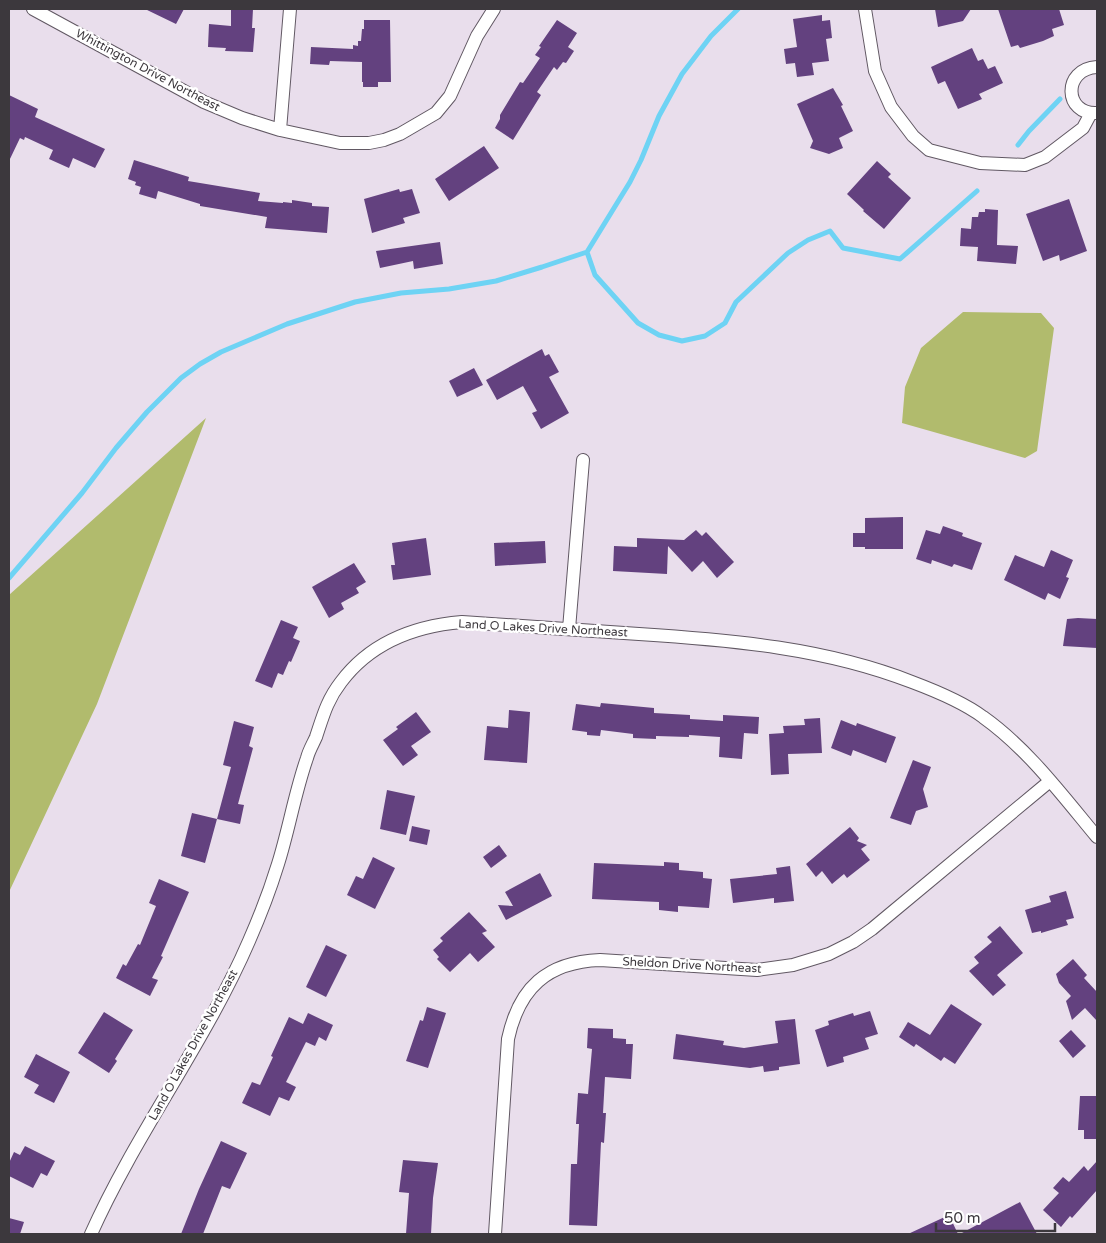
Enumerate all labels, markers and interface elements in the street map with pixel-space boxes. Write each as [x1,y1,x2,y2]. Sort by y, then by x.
street label: Whittington Drive Northeast [73,26,223,114]
street label: Land O Lakes Drive Northeast [458,617,629,639]
street label: Sheldon Drive Northeast [622,954,762,976]
street label: Land O Lakes Drive Northeast [146,967,241,1123]
scale bar [936,1200,1055,1232]
text: 50 m [944,1209,981,1227]

